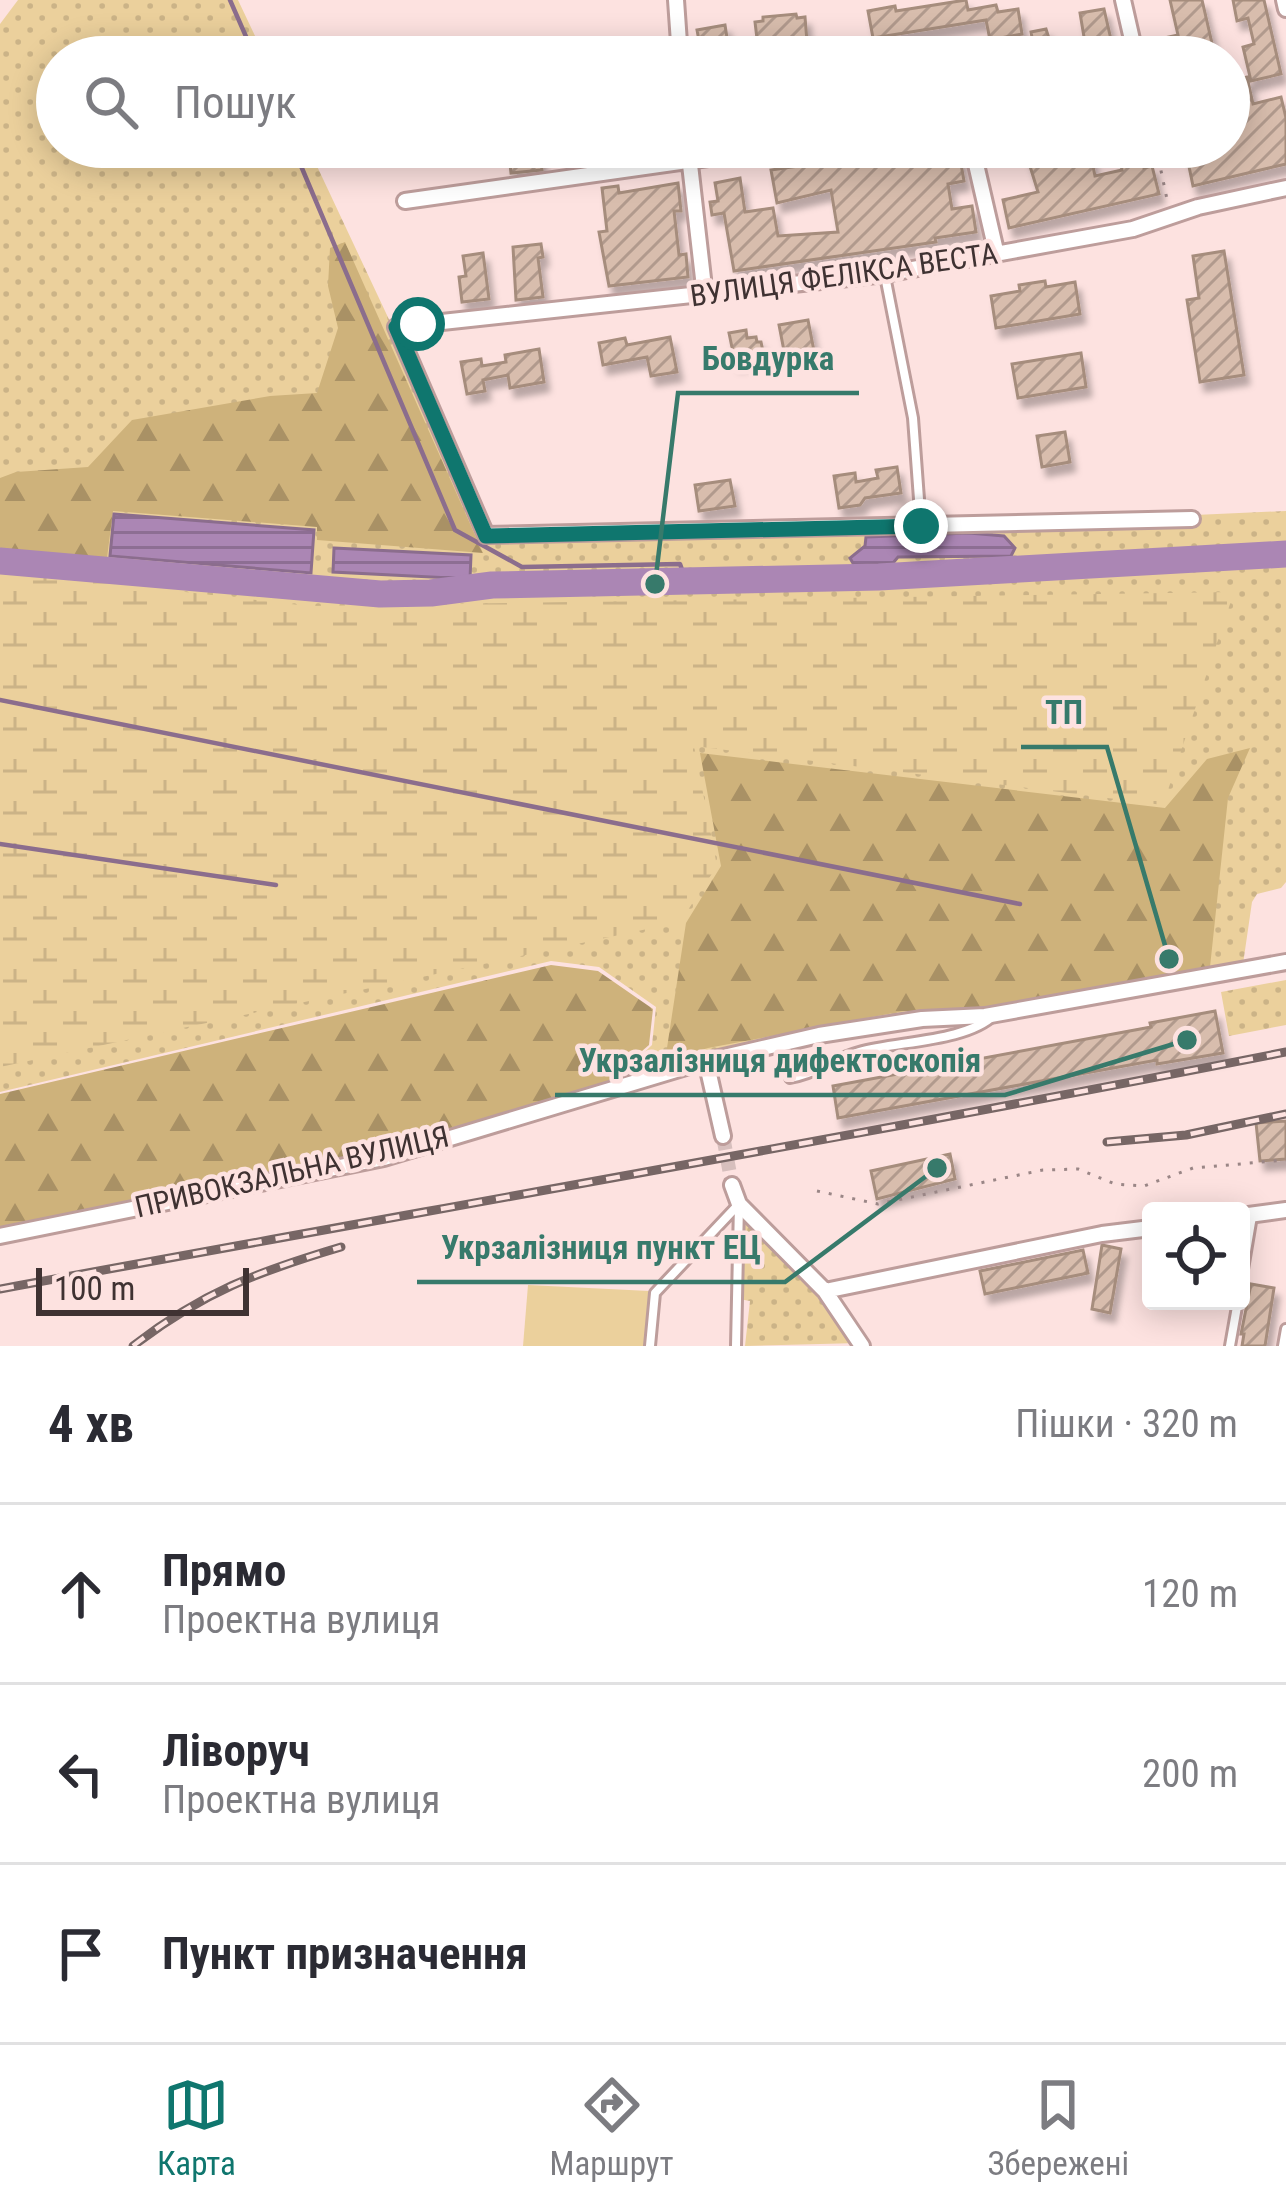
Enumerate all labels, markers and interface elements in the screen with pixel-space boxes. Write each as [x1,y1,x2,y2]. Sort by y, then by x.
search box [36,36,1250,168]
icon: search [78,69,144,135]
text: Пошук [174,76,297,129]
street label: ВУЛИЦЯ ФЕЛІКСА ВЕСТА [688,236,1000,313]
route start [391,297,445,351]
callout: Бовдурка [678,324,859,393]
text: Бовдурка [702,339,834,378]
route end [894,499,948,553]
callout: ТП [1021,678,1107,747]
text: ТП [1045,693,1083,732]
callout: Укрзалізниця дифектоскопія [555,1026,1005,1095]
text: Укрзалізниця дифектоскопія [579,1041,981,1080]
street label: ПРИВОКЗАЛЬНА ВУЛИЦЯ [131,1118,452,1225]
map controls [1142,1202,1250,1310]
button: locate [1142,1202,1250,1310]
callout: Укрзалізниця пункт ЕЦ [417,1213,785,1282]
text: Укрзалізниця пункт ЕЦ [441,1228,761,1267]
scale bar [36,1262,249,1315]
text: 100 m [54,1269,135,1308]
text: 4 хв [48,1395,134,1454]
text: Пішки · 320 m [1015,1401,1238,1447]
text: Прямо [162,1544,286,1597]
icon: ahead [48,1561,114,1627]
text: 120 m [1142,1571,1238,1617]
text: Проектна вулиця [162,1597,440,1643]
text: Ліворуч [162,1724,310,1777]
icon: left [48,1741,114,1807]
text: 200 m [1142,1751,1238,1797]
text: Проектна вулиця [162,1777,440,1823]
icon: arrive [48,1921,114,1987]
text: Пункт призначення [162,1927,528,1980]
tab: Карта [157,2072,236,2183]
tab: Маршрут [550,2072,674,2183]
tab: Збережені [987,2072,1129,2183]

